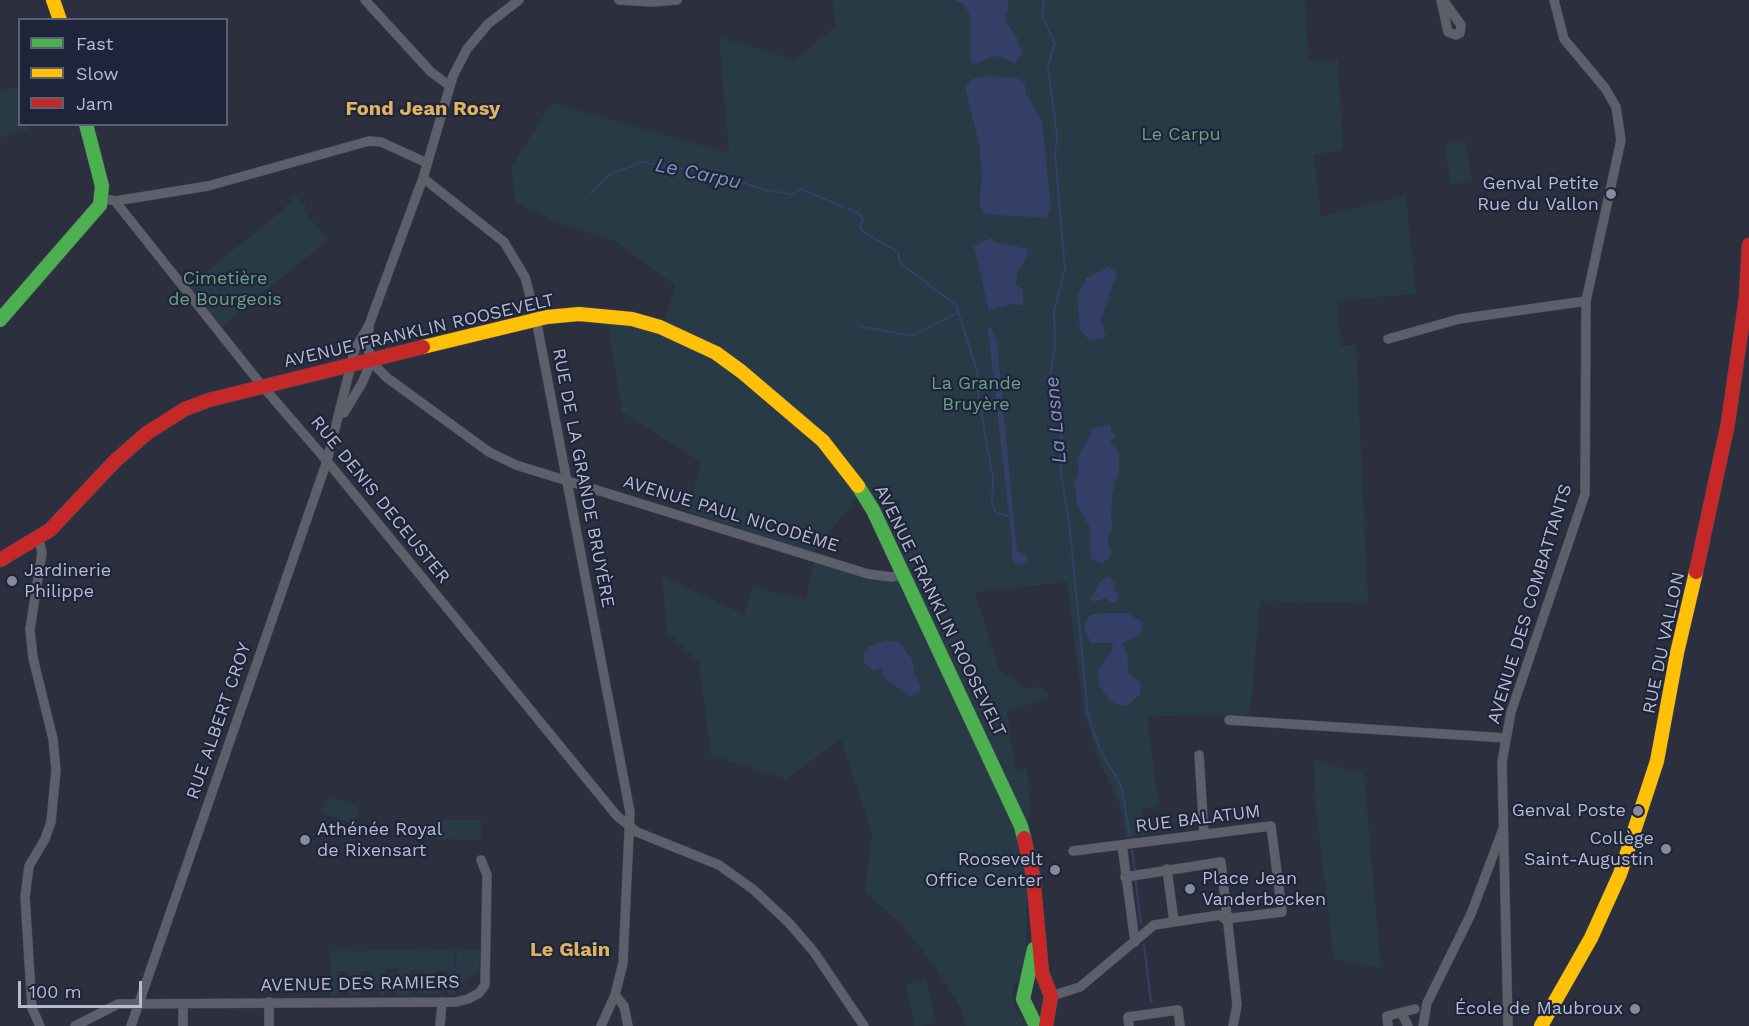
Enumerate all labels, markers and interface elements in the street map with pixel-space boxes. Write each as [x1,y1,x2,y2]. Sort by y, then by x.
legend [18,18,228,126]
text: Fast [76,33,113,54]
text: Slow [76,63,119,84]
text: Jam [76,93,113,114]
district label: Fond Jean Rosy [346,97,500,121]
park label: Le Carpu [1141,124,1221,146]
water label: Le Carpu [653,153,743,195]
place label: Genval Petite Rue du Vallon [1477,173,1599,216]
marker: Genval Petite Rue du Vallon [1604,187,1618,201]
park label: Cimetière de Bourgeois [168,268,282,310]
street label: AVENUE FRANKLIN ROOSEVELT [282,289,556,373]
street label: RUE DE LA GRANDE BRUYÈRE [547,346,619,610]
park label: La Grande Bruyère [931,373,1021,416]
water label: La Lasne [1040,375,1072,465]
street label: RUE DENIS DECEUSTER [306,412,454,588]
street label: AVENUE PAUL NICODÈME [621,471,841,557]
street label: AVENUE DES COMBATTANTS [1483,481,1577,727]
street label: AVENUE FRANKLIN ROOSEVELT [870,482,1010,740]
place label: Jardinerie Philippe [24,560,111,602]
street label: RUE DU VALLON [1638,570,1690,716]
marker: Jardinerie Philippe [5,574,19,588]
street label: RUE ALBERT CROY [182,640,256,802]
place label: Genval Poste [1512,800,1626,822]
street label: RUE BALATUM [1134,801,1262,837]
marker: Genval Poste [1631,804,1645,818]
place label: Athénée Royal de Rixensart [317,819,442,862]
place label: Collège Saint-Augustin [1524,828,1654,870]
marker: Athénée Royal de Rixensart [298,833,312,847]
marker: Collège Saint-Augustin [1659,842,1673,856]
place label: Roosevelt Office Center [925,849,1043,892]
marker: Roosevelt Office Center [1048,863,1062,877]
place label: Place Jean Vanderbecken [1202,868,1326,910]
marker: Place Jean Vanderbecken [1183,882,1197,896]
district label: Le Glain [530,938,610,962]
scale bar [21,969,146,1007]
street label: AVENUE DES RAMIERS [260,971,460,997]
text: 100 m [29,981,82,1002]
place label: École de Maubroux [1455,998,1623,1020]
marker: École de Maubroux [1628,1002,1642,1016]

